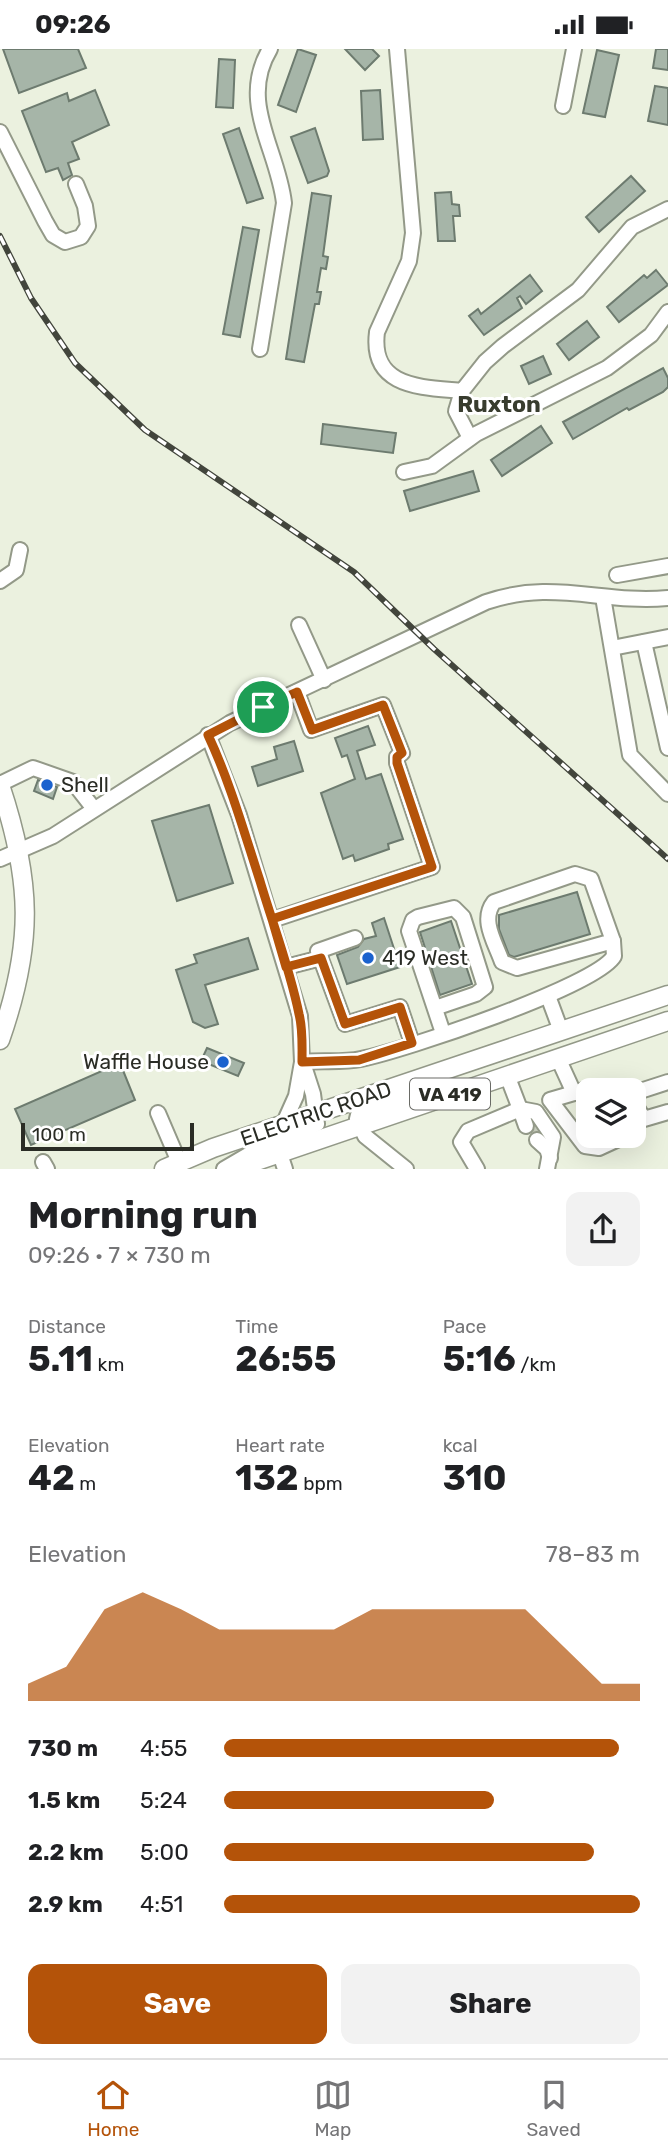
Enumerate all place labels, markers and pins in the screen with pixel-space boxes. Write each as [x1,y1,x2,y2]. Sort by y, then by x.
pin [233,677,293,737]
place label: Shell [61,772,109,797]
marker: Shell [39,777,55,793]
place label: 419 West [382,945,468,970]
marker: 419 West [360,950,376,966]
place label: Waffle House [83,1049,209,1074]
marker: Waffle House [215,1054,231,1070]

